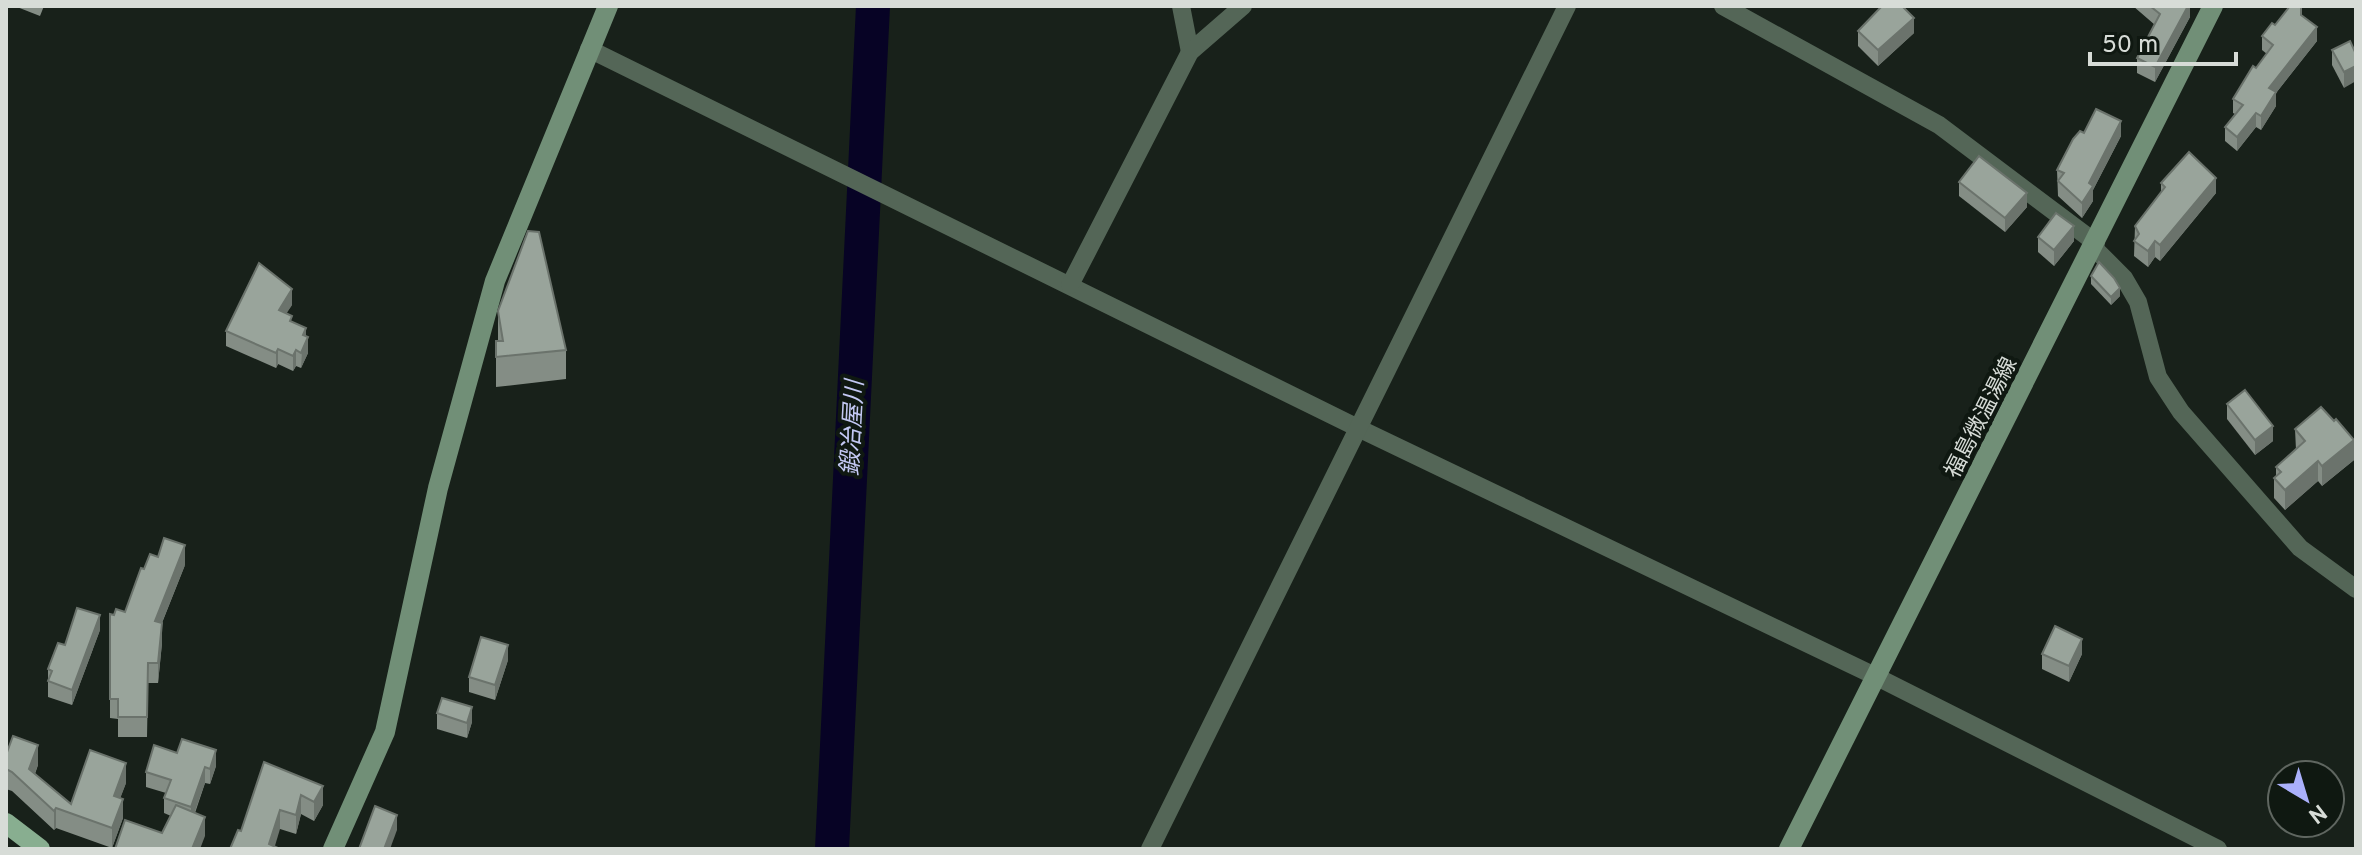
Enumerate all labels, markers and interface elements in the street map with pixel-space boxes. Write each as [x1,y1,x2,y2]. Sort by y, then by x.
scale bar [2090,16,2236,66]
text: 50 m [2102,31,2158,61]
street label: 福島微温湯線 [1940,353,2024,483]
water label: 鍛冶屋川 [837,376,872,477]
north arrow [2266,759,2346,839]
text: N [2302,797,2331,828]

